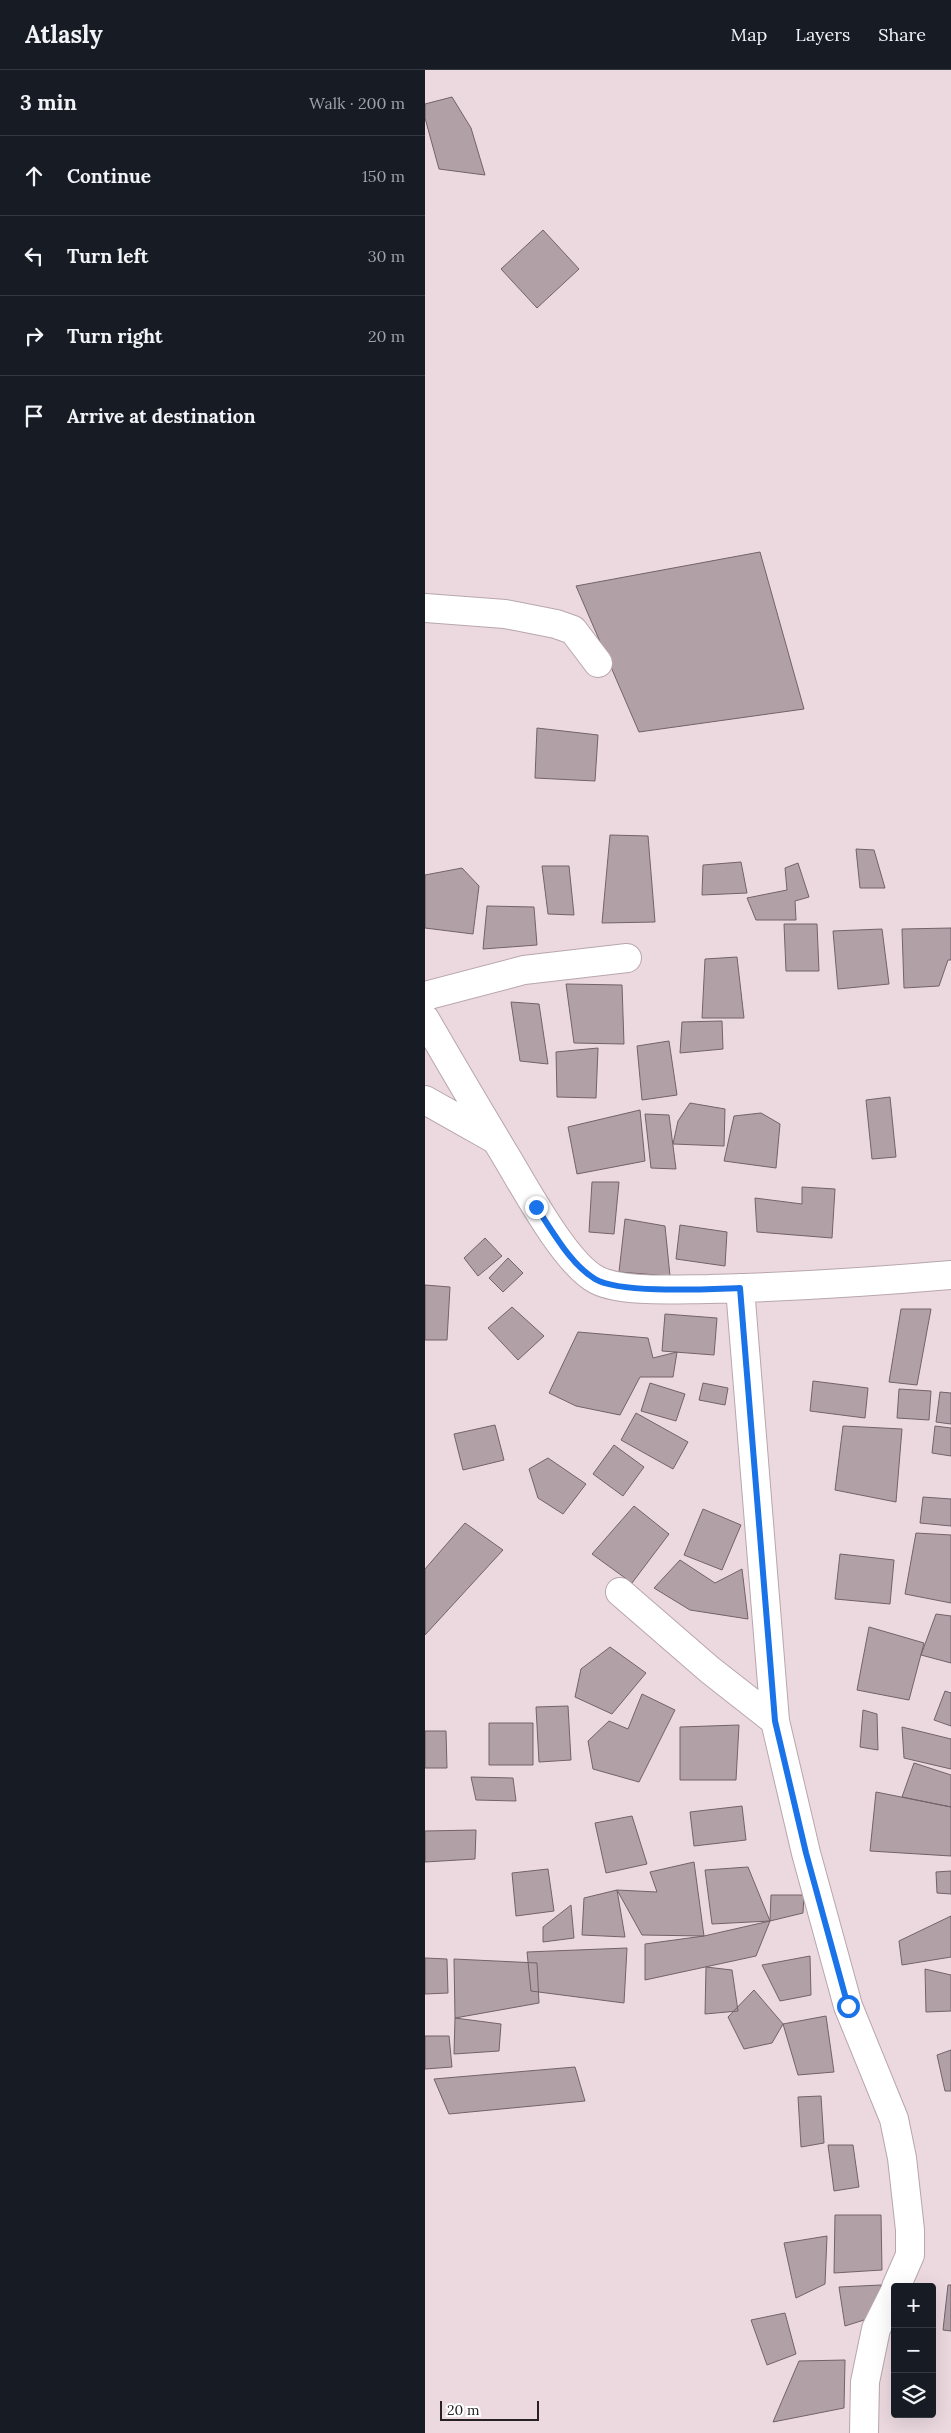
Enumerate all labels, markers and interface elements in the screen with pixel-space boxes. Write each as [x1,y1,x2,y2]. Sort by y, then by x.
text: Atlasly [25,19,103,50]
text: Map [731,23,767,46]
text: Layers [795,23,850,46]
text: Share [878,23,926,46]
text: 3 min [20,89,77,116]
text: Walk · 200 m [309,93,405,113]
icon: ahead [20,162,48,190]
text: Continue [67,164,151,188]
text: 150 m [362,166,405,186]
icon: left [20,242,48,270]
text: Turn left [67,244,148,268]
text: 30 m [368,246,405,266]
icon: right [20,322,48,350]
text: Turn right [67,324,163,348]
text: 20 m [368,326,405,346]
icon: arrive [20,402,48,430]
text: Arrive at destination [67,404,256,428]
route end [525,1196,548,1219]
route start [837,1995,860,2018]
map controls [891,2283,936,2418]
button: + [891,2283,936,2328]
button: − [891,2328,936,2373]
button: layers [891,2373,936,2418]
scale bar [440,2398,539,2421]
text: 20 m [447,2401,479,2419]

